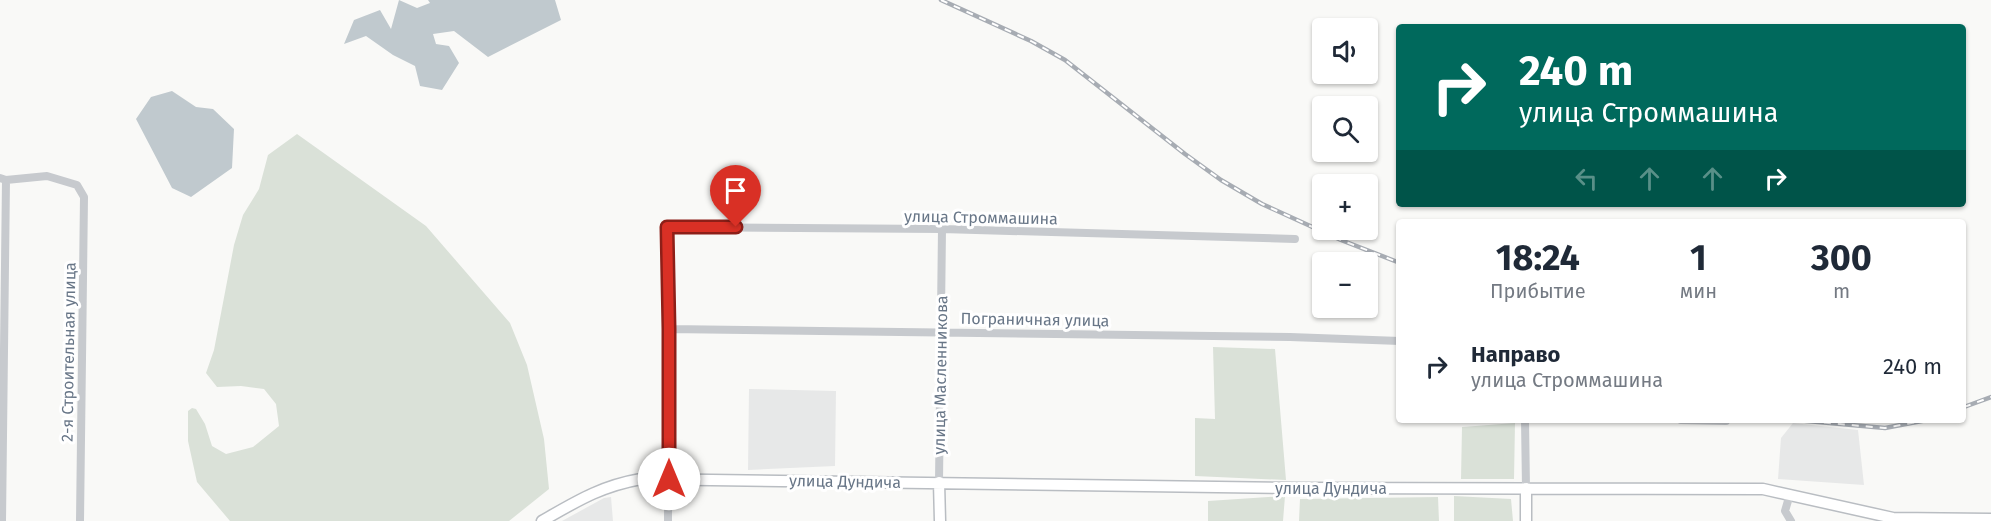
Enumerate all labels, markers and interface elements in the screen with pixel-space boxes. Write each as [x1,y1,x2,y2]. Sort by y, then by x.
map controls [1312,18,1378,318]
button: sound [1312,18,1378,84]
text: 240 m [1519,46,1633,96]
icon: right [1420,48,1498,126]
button: search [1312,96,1378,162]
text: улица Строммашина [1519,97,1778,129]
icon: left [1570,162,1603,195]
icon: ahead [1633,162,1666,195]
icon: ahead [1696,162,1729,195]
icon: right [1759,162,1792,195]
pin [710,165,761,227]
icon: arrive [719,174,752,207]
button: + [1312,174,1378,240]
street label: улица Строммашина [904,207,1058,228]
text: 18:24 [1496,236,1580,280]
text: 1 [1690,236,1707,280]
text: 300 [1811,236,1872,280]
button: − [1312,252,1378,318]
street label: 2-я Строительная улица [57,262,80,442]
text: Прибытие [1490,279,1586,303]
text: мин [1680,279,1717,303]
text: m [1833,279,1850,303]
street label: улица Масленникова [930,295,951,455]
street label: Пограничная улица [960,309,1110,330]
text: Направо [1471,341,1560,368]
icon: right [1420,350,1453,383]
text: 240 m [1883,353,1942,380]
text: улица Строммашина [1471,368,1663,392]
position arrow [637,447,701,511]
street label: улица Дундича [789,471,901,492]
street label: улица Дундича [1275,479,1387,498]

